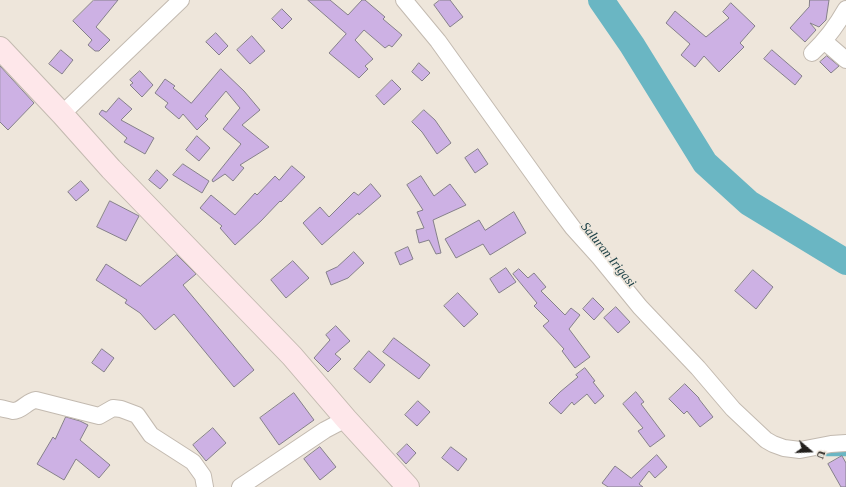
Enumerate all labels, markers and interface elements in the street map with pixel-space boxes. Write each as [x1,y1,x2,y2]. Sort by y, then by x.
water label: Saluran Irigasi [577,219,639,291]
north arrow [790,431,830,471]
text: U [814,449,828,461]

